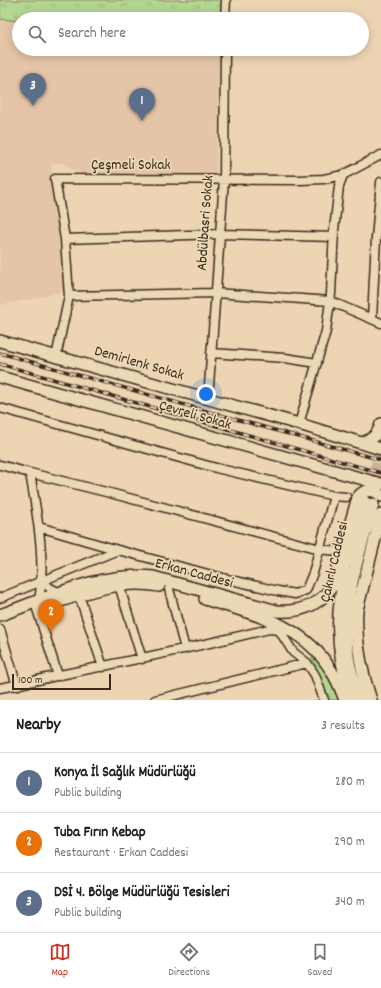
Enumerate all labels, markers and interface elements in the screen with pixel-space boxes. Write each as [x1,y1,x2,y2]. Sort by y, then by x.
search box [12,12,369,56]
icon: search [26,23,48,45]
text: Search here [58,23,126,45]
pin: 3 [20,73,46,106]
pin: 1 [129,88,155,121]
street label: Çeşmeli Sokak [91,155,171,177]
street label: Abdülbasri Sokak [192,174,220,272]
street label: Demirlenk Sokak [92,341,186,387]
your location [196,384,216,404]
street label: Çevreli Sokak [156,395,234,437]
street label: Çakırlı Caddesi [315,519,355,605]
street label: Erkan Caddesi [152,553,236,595]
pin: 2 [38,599,64,632]
scale bar [12,672,111,691]
text: 100 m [18,673,42,689]
text: Nearby [16,714,60,738]
text: 3 results [321,717,365,736]
text: Konya İl Sağlık Müdürlüğü [54,762,196,784]
text: 1 [28,773,30,792]
text: 280 m [335,773,365,792]
text: Public building [54,784,122,803]
text: Tuba Fırın Kebap [54,822,146,844]
text: 2 [26,833,32,852]
text: 290 m [334,833,365,852]
text: Restaurant · Erkan Caddesi [54,844,188,863]
text: DSİ 4. Bölge Müdürlüğü Tesisleri [54,882,229,904]
text: 3 [26,893,32,912]
text: 340 m [335,893,365,912]
text: Public building [54,904,122,923]
tab: Map [49,941,71,981]
tab: Directions [168,941,210,981]
tab: Saved [308,941,332,981]

